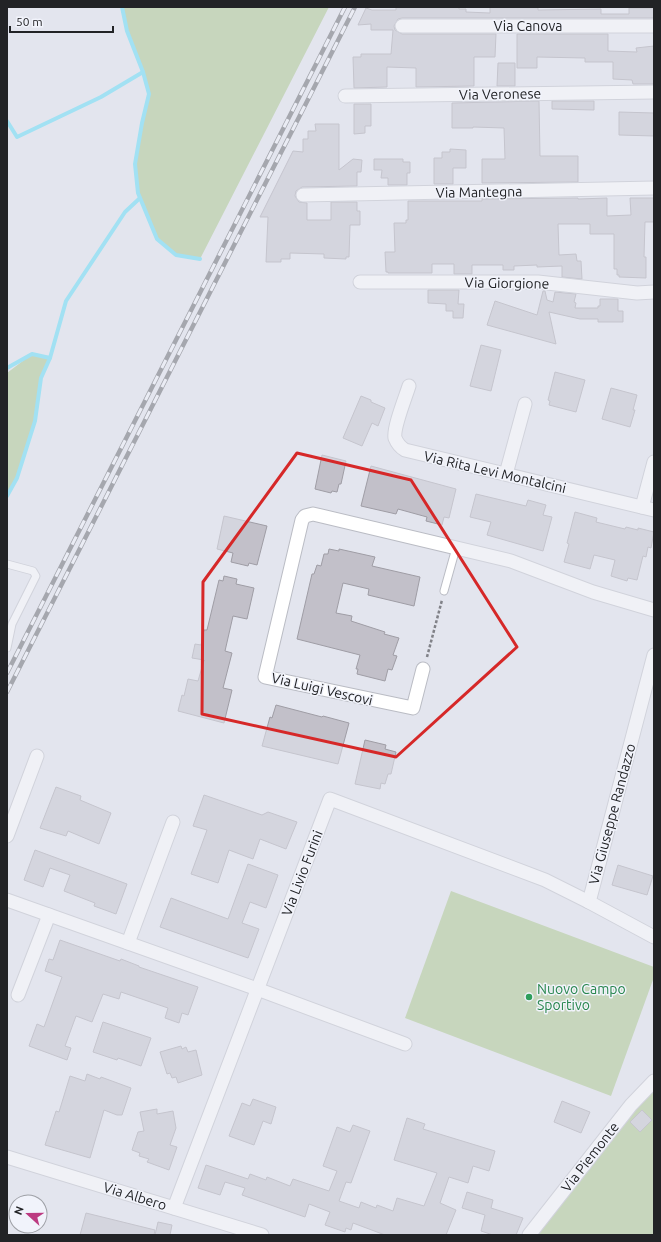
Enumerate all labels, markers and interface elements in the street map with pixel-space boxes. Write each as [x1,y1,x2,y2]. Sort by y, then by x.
scale bar [10,8,113,34]
text: 50 m [16,15,43,28]
street label: Via Canova [493,18,563,34]
street label: Via Veronese [459,85,541,103]
street label: Via Mantegna [435,183,523,201]
street label: Via Giorgione [465,274,549,292]
street label: Via Rita Levi Montalcini [422,448,568,496]
street label: Via Luigi Vescovi [270,670,374,708]
street label: Via Giuseppe Randazzo [585,742,639,886]
street label: Via Livio Furini [278,828,326,918]
place label: Nuovo Campo Sportivo [537,981,626,1013]
marker: Nuovo Campo Sportivo [524,992,534,1002]
street label: Via Piemonte [558,1119,622,1195]
street label: Via Albero [101,1179,169,1213]
north arrow [8,1194,48,1234]
text: N [12,1204,26,1216]

